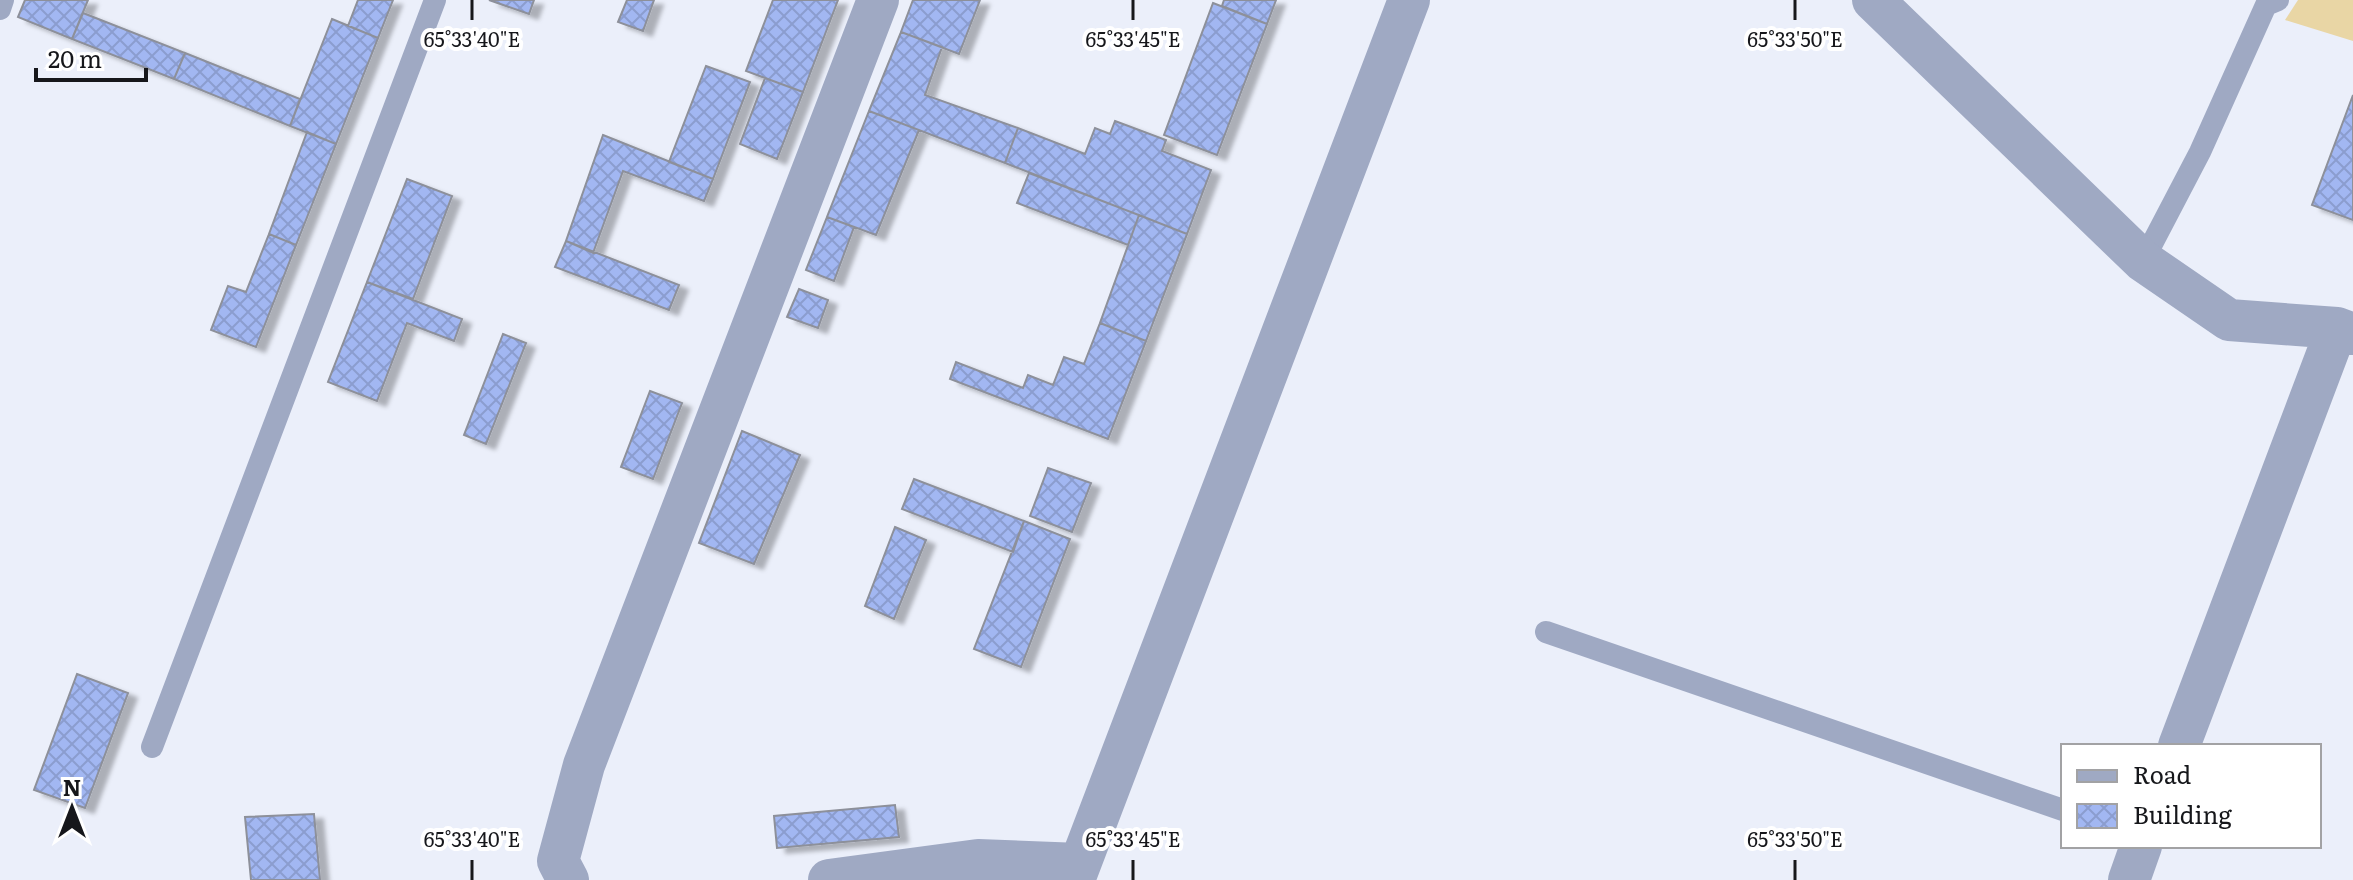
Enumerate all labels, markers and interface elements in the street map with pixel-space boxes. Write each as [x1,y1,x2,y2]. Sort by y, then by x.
text: 65°33'40"E [424,23,520,53]
text: 65°33'45"E [1086,23,1180,53]
text: 65°33'50"E [1747,23,1843,53]
scale bar [36,32,146,82]
text: 20 m [48,40,102,75]
legend [2061,744,2321,848]
text: Road [2133,756,2192,791]
north arrow [32,768,112,848]
text: N [63,770,81,803]
text: Building [2133,796,2232,831]
text: 65°33'40"E [424,823,520,853]
text: 65°33'45"E [1086,823,1180,853]
text: 65°33'50"E [1747,823,1843,853]

